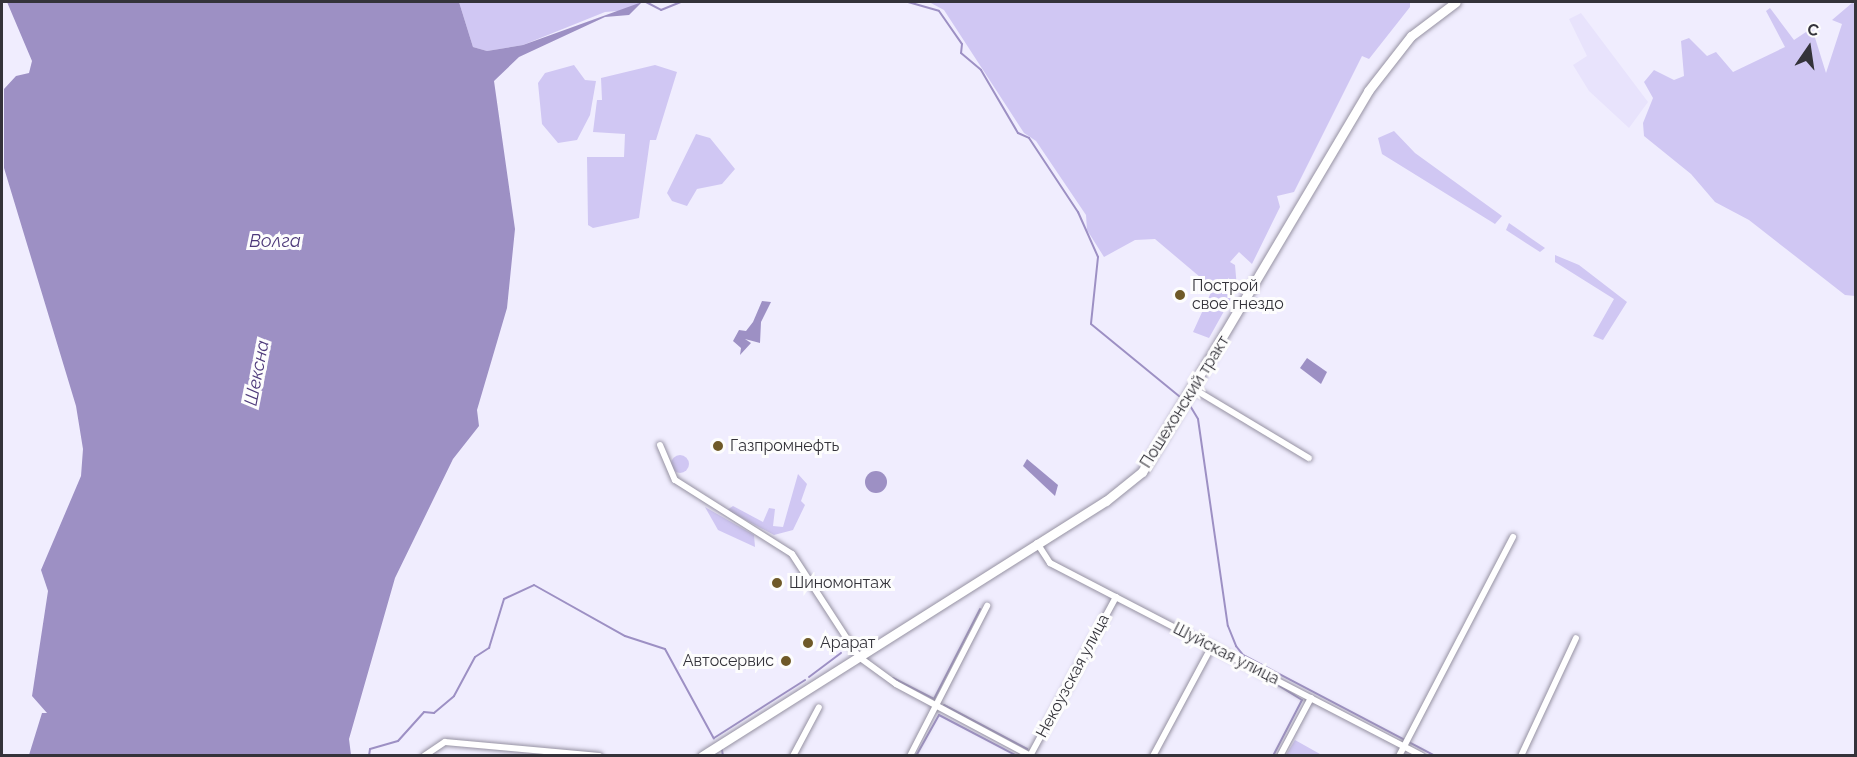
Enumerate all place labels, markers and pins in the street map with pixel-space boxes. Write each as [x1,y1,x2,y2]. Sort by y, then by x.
place label: Построй свое гнездо [1192,276,1284,314]
marker: Построй свое гнездо [1173,288,1187,302]
place label: Газпромнефть [730,436,839,456]
marker: Газпромнефть [711,439,725,453]
place label: Шиномонтаж [789,573,892,593]
marker: Шиномонтаж [770,576,784,590]
place label: Арарат [820,633,875,653]
marker: Арарат [801,636,815,650]
place label: Автосервис [683,651,774,671]
marker: Автосервис [779,654,793,668]

